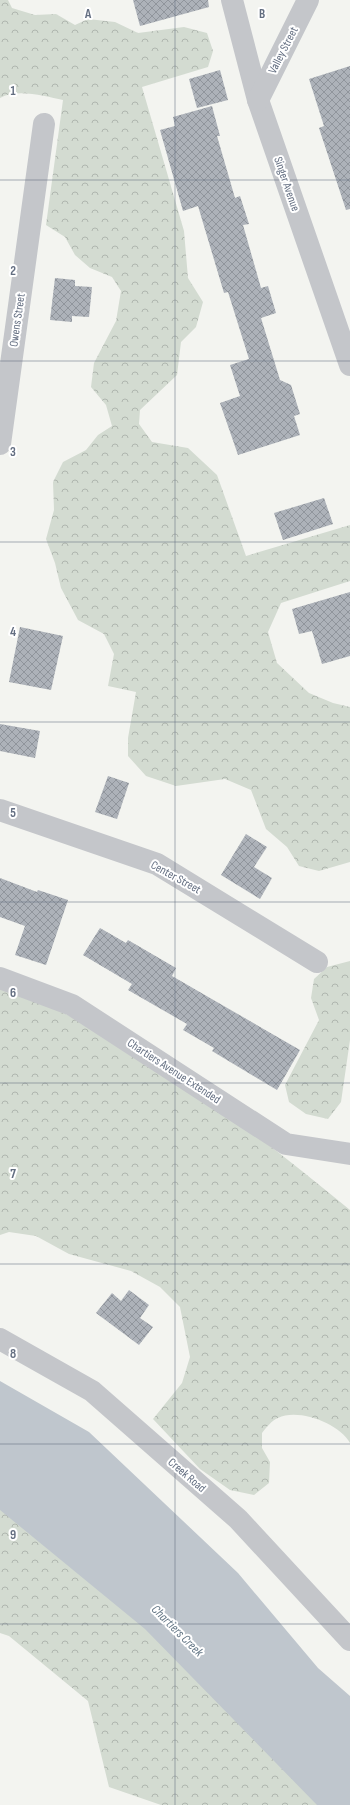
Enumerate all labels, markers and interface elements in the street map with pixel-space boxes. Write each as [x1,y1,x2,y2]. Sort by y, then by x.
text: A [84,6,92,22]
text: B [259,6,265,22]
street label: Valley Street [265,24,302,76]
text: 1 [10,83,16,99]
street label: Singer Avenue [270,155,303,214]
text: 2 [10,263,16,279]
street label: Owens Street [6,292,29,348]
text: 3 [10,444,16,460]
text: 4 [10,624,16,640]
text: 5 [10,805,16,821]
street label: Center Street [148,858,204,897]
text: 6 [10,985,16,1001]
street label: Chartiers Avenue Extended [124,1036,223,1107]
text: 7 [10,1166,16,1182]
text: 8 [10,1346,16,1362]
street label: Creek Road [165,1455,209,1496]
text: 9 [10,1527,16,1543]
water label: Chartiers Creek [148,1601,207,1661]

